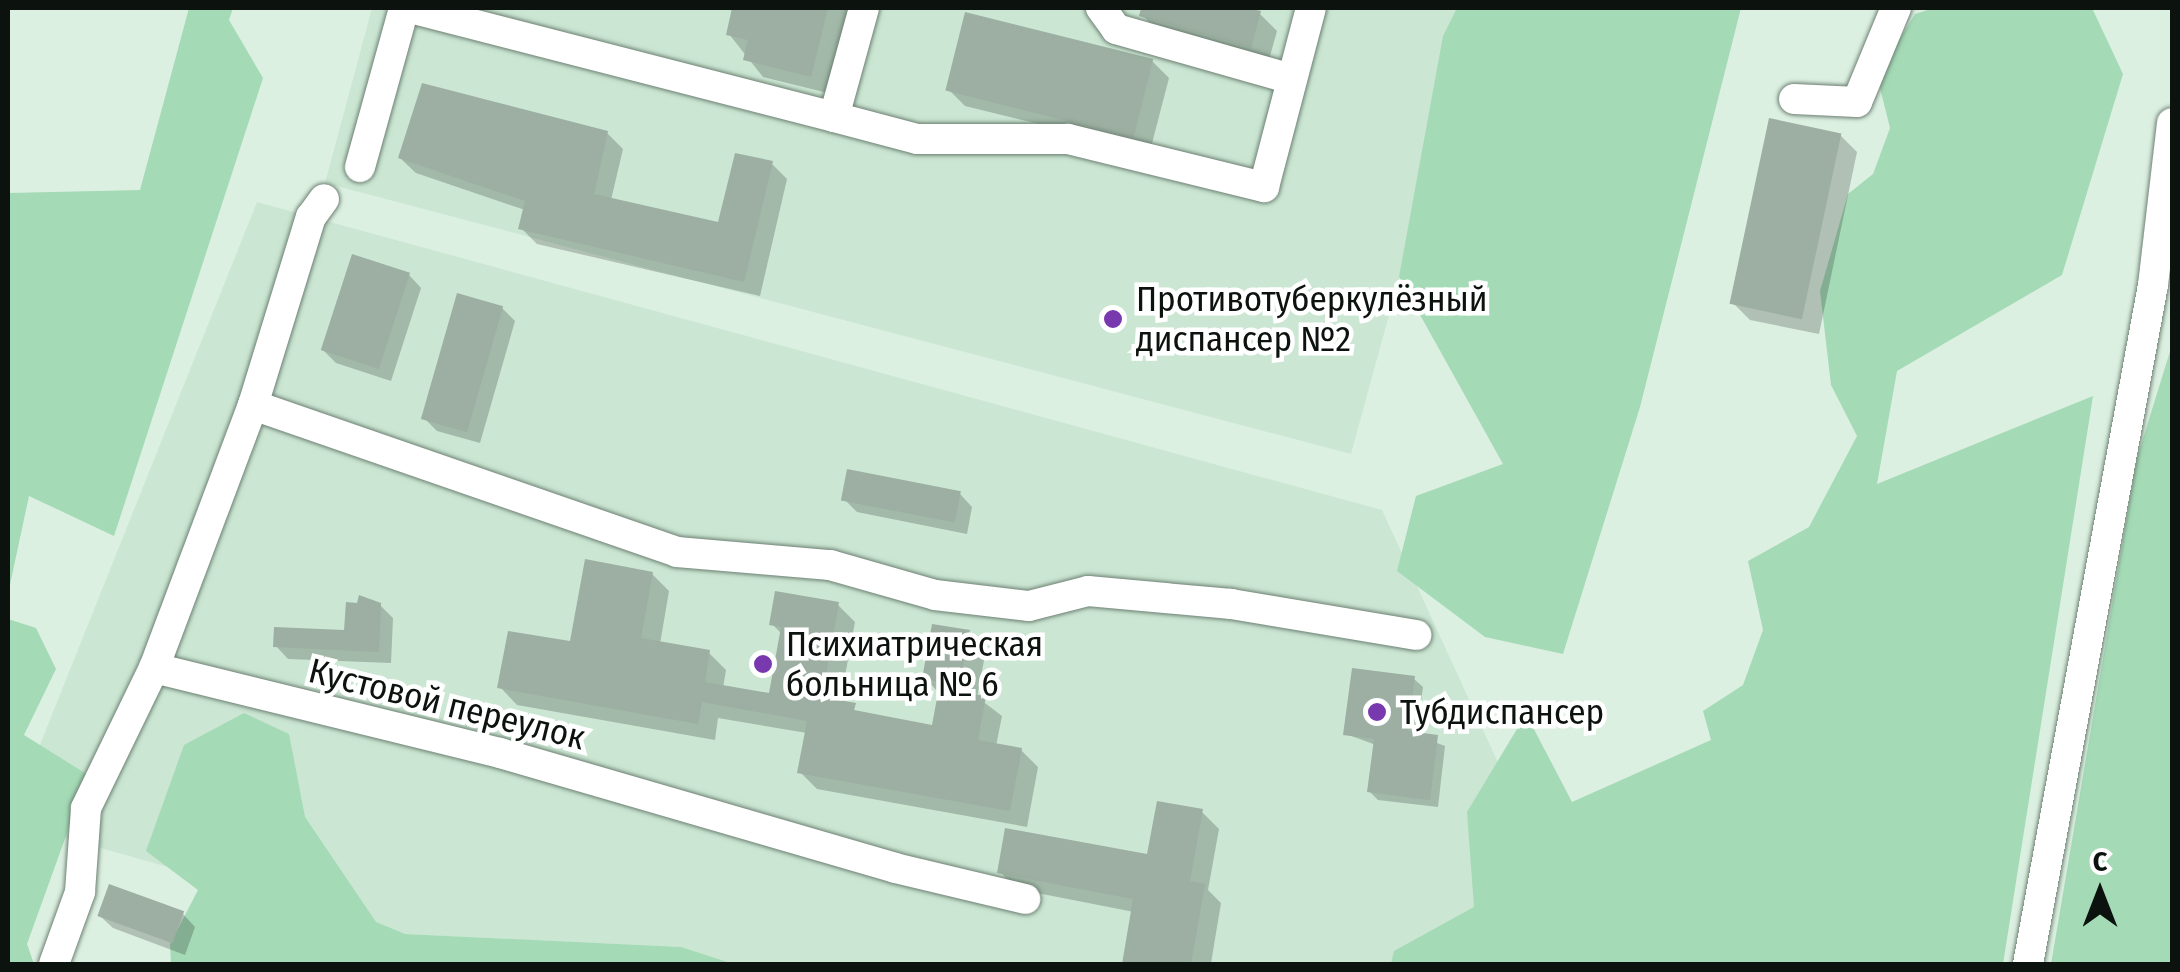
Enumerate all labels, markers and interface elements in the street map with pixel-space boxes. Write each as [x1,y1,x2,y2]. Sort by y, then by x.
place label: Противотуберкулёзный диспансер №2 [1136,278,1488,360]
marker: Противотуберкулёзный диспансер №2 [1100,306,1126,332]
place label: Психиатрическая больница № 6 [786,623,1043,705]
street label: Кустовой переулок [305,649,589,759]
marker: Психиатрическая больница № 6 [750,651,776,677]
place label: Тубдиспансер [1400,691,1604,733]
marker: Тубдиспансер [1364,699,1390,725]
north arrow [2050,842,2150,942]
text: С [2093,845,2107,878]

